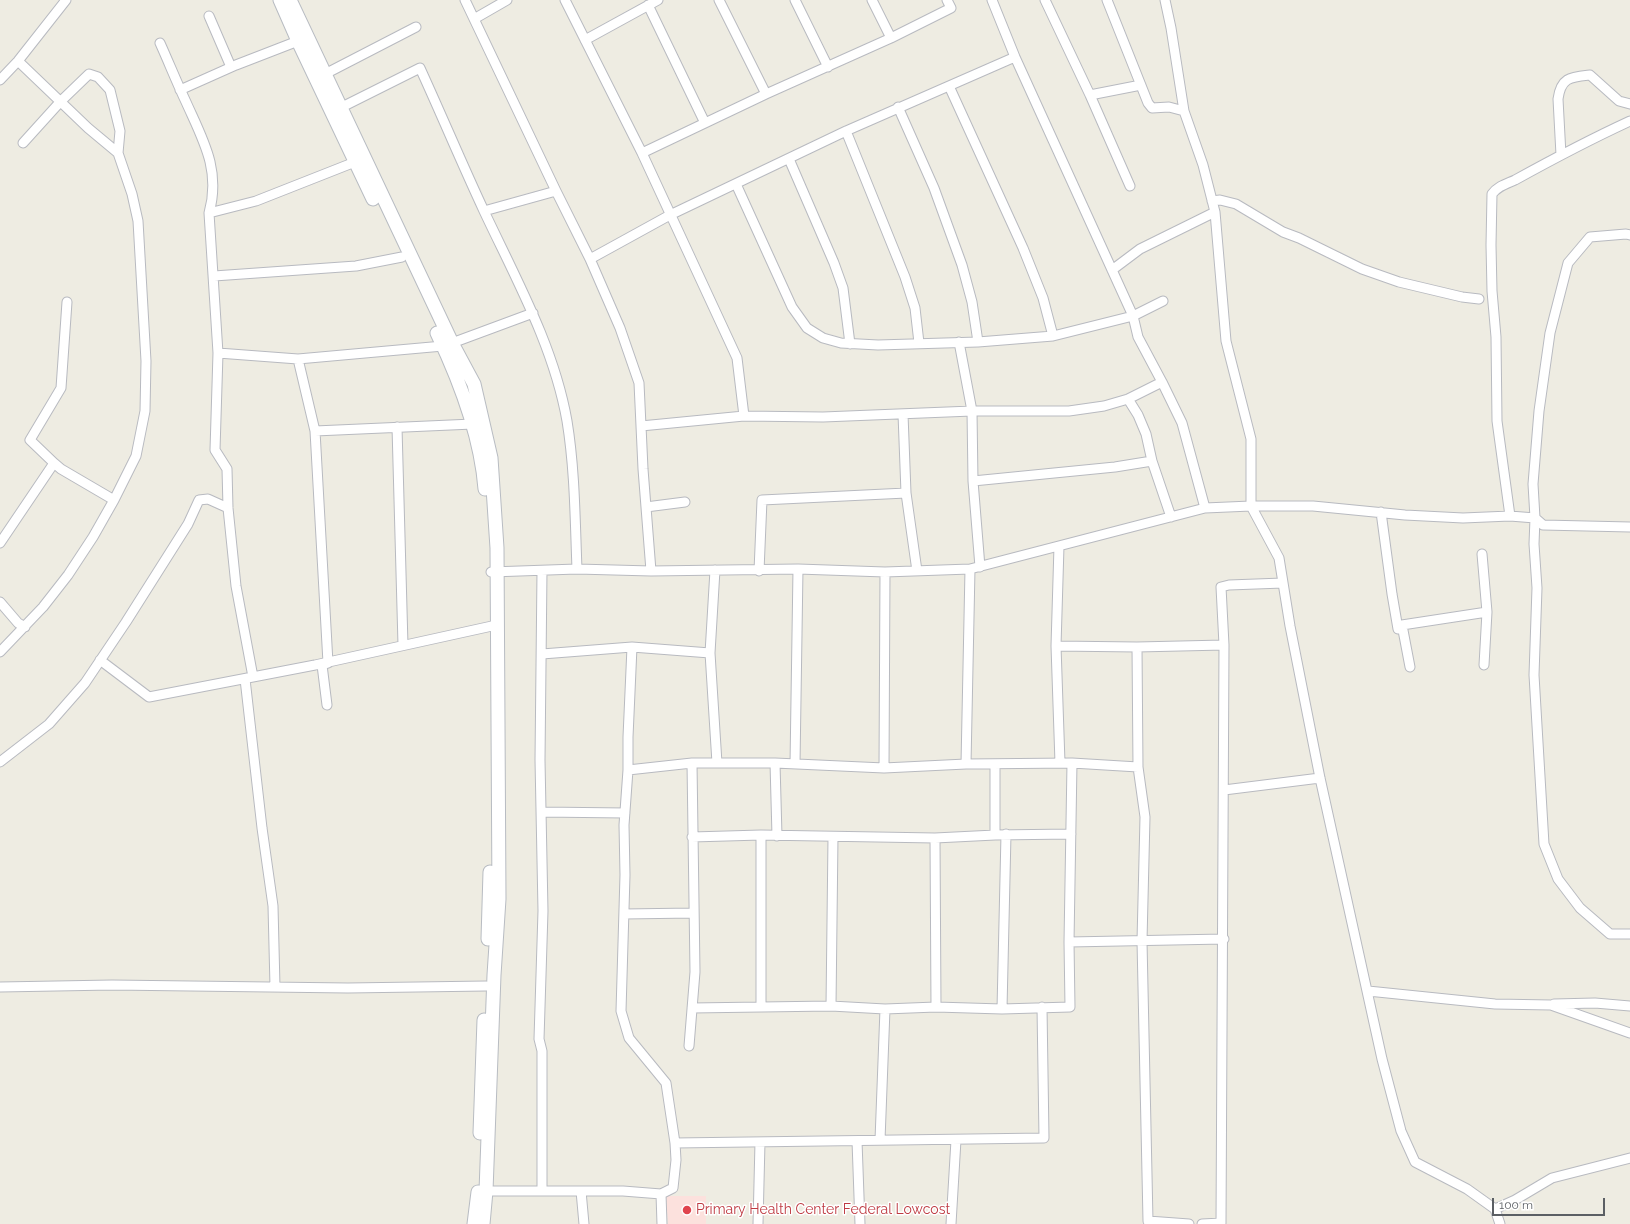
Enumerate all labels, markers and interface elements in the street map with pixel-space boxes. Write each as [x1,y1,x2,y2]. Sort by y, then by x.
scale bar [1494,1190,1607,1216]
text: 100 m [1499,1198,1533,1212]
place label: Primary Health Center Federal Lowcost [696,1202,950,1218]
marker: Primary Health Center Federal Lowcost [681,1204,693,1216]

